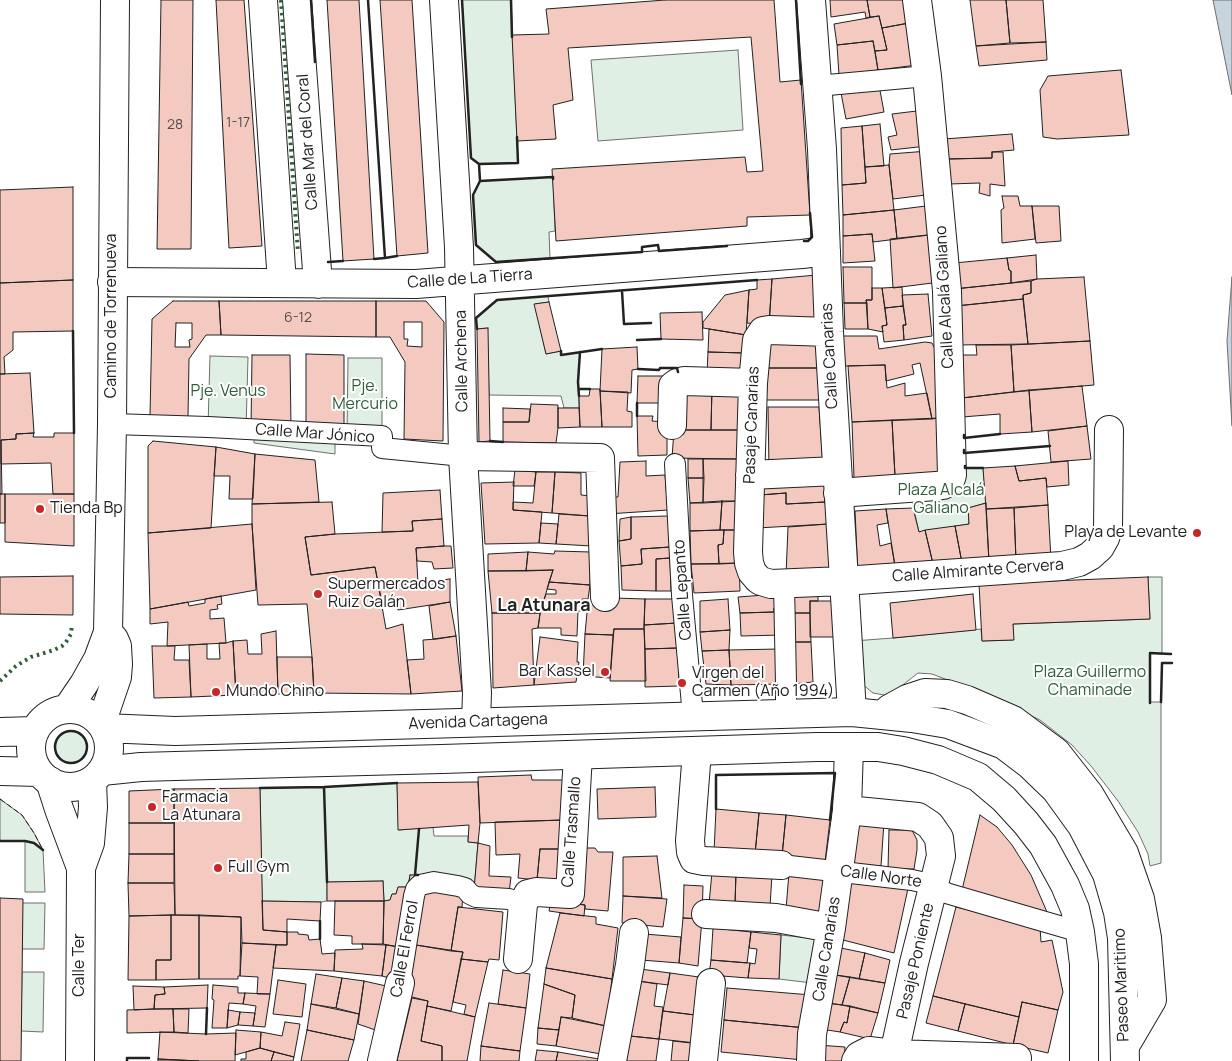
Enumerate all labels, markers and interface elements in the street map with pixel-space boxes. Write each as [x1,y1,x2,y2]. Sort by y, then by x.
street label: Calle Mar del Coral [294,73,322,211]
house number: 1-17 [226,115,250,131]
house number: 28 [167,117,183,133]
street label: Calle Alcalá Galiano [932,225,958,369]
street label: Camino de Torrenueva [102,234,122,398]
street label: Calle de La Tierra [407,265,533,293]
street label: Calle Canarias [818,303,842,409]
house number: 6-12 [284,310,312,326]
street label: Calle Archena [452,310,472,412]
street label: Pasaje Canarias [740,366,764,484]
park label: Pje. Mercurio [332,377,398,415]
park label: Pje. Venus [190,382,266,402]
street label: Calle Mar Jónico [255,420,375,448]
park label: Plaza Alcalá Galiano [898,481,984,519]
place label: Tienda Bp [50,499,123,519]
marker: Tienda Bp [34,503,46,515]
place label: Playa de Levante [1064,523,1187,543]
marker: Playa de Levante [1191,527,1203,539]
street label: Calle Lepanto [670,539,696,641]
street label: Calle Almirante Cervera [892,555,1064,587]
place label: Supermercados Ruiz Galán [328,575,445,613]
marker: Supermercados Ruiz Galán [312,588,324,600]
district label: La Atunara [497,595,591,617]
place label: Bar Kassel [519,662,595,682]
park label: Plaza Guillermo Chaminade [1034,663,1146,701]
place label: Virgen del Carmen (Año 1994) [692,664,834,702]
marker: Bar Kassel [599,666,611,678]
marker: Virgen del Carmen (Año 1994) [676,677,688,689]
place label: Mundo Chino [226,682,324,702]
marker: Mundo Chino [210,686,222,698]
street label: Avenida Cartagena [408,710,548,734]
street label: Calle Trasmallo [559,776,585,888]
place label: Farmacia La Atunara [162,788,241,826]
marker: Farmacia La Atunara [146,801,158,813]
place label: Full Gym [228,858,290,878]
marker: Full Gym [212,862,224,874]
street label: Calle Norte [839,862,923,892]
street label: Calle Canarias [809,895,845,1003]
street label: Calle El Ferrol [387,899,423,999]
street label: Pasaje Poniente [893,901,939,1021]
street label: Paseo Maritimo [1110,928,1134,1042]
street label: Calle Ter [70,933,90,997]

